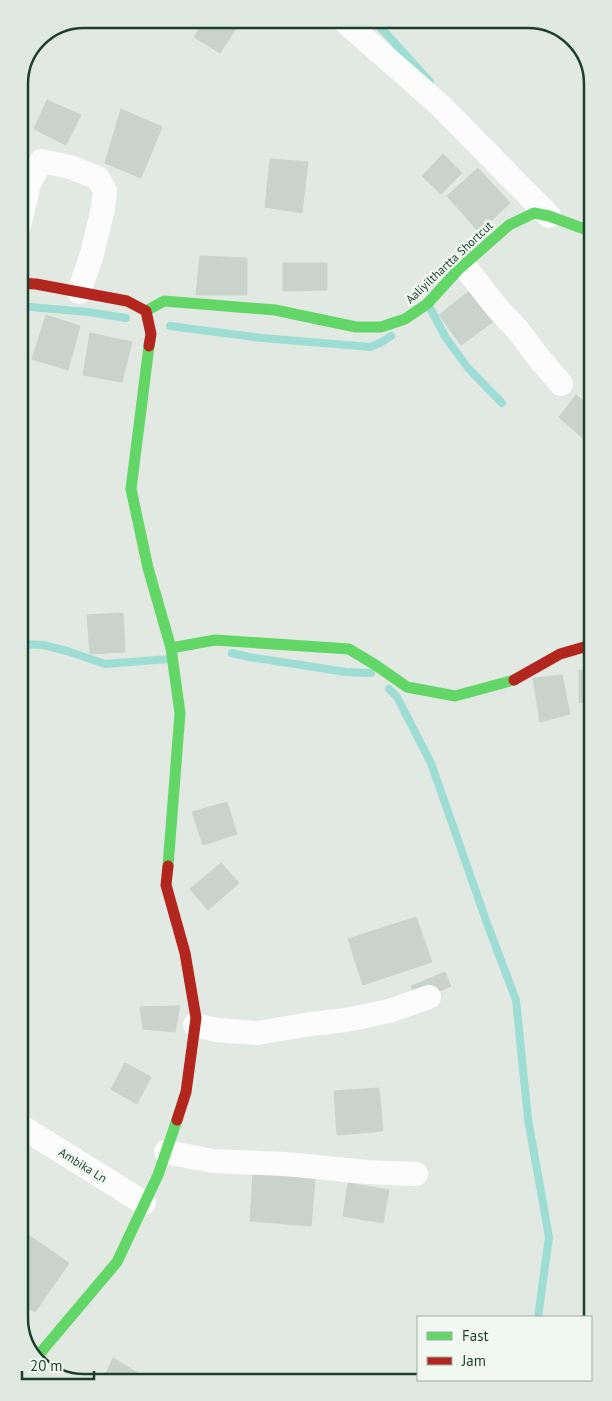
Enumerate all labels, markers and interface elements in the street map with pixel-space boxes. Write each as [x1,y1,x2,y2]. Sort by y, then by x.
street label: Aaliyilthartta Shortcut [402,218,496,306]
street label: Ambika Ln [56,1144,110,1186]
legend [417,1316,592,1381]
text: Fast [462,1326,489,1345]
scale bar [22,1348,95,1380]
text: Jam [461,1351,486,1370]
text: 20 m [30,1356,63,1375]

